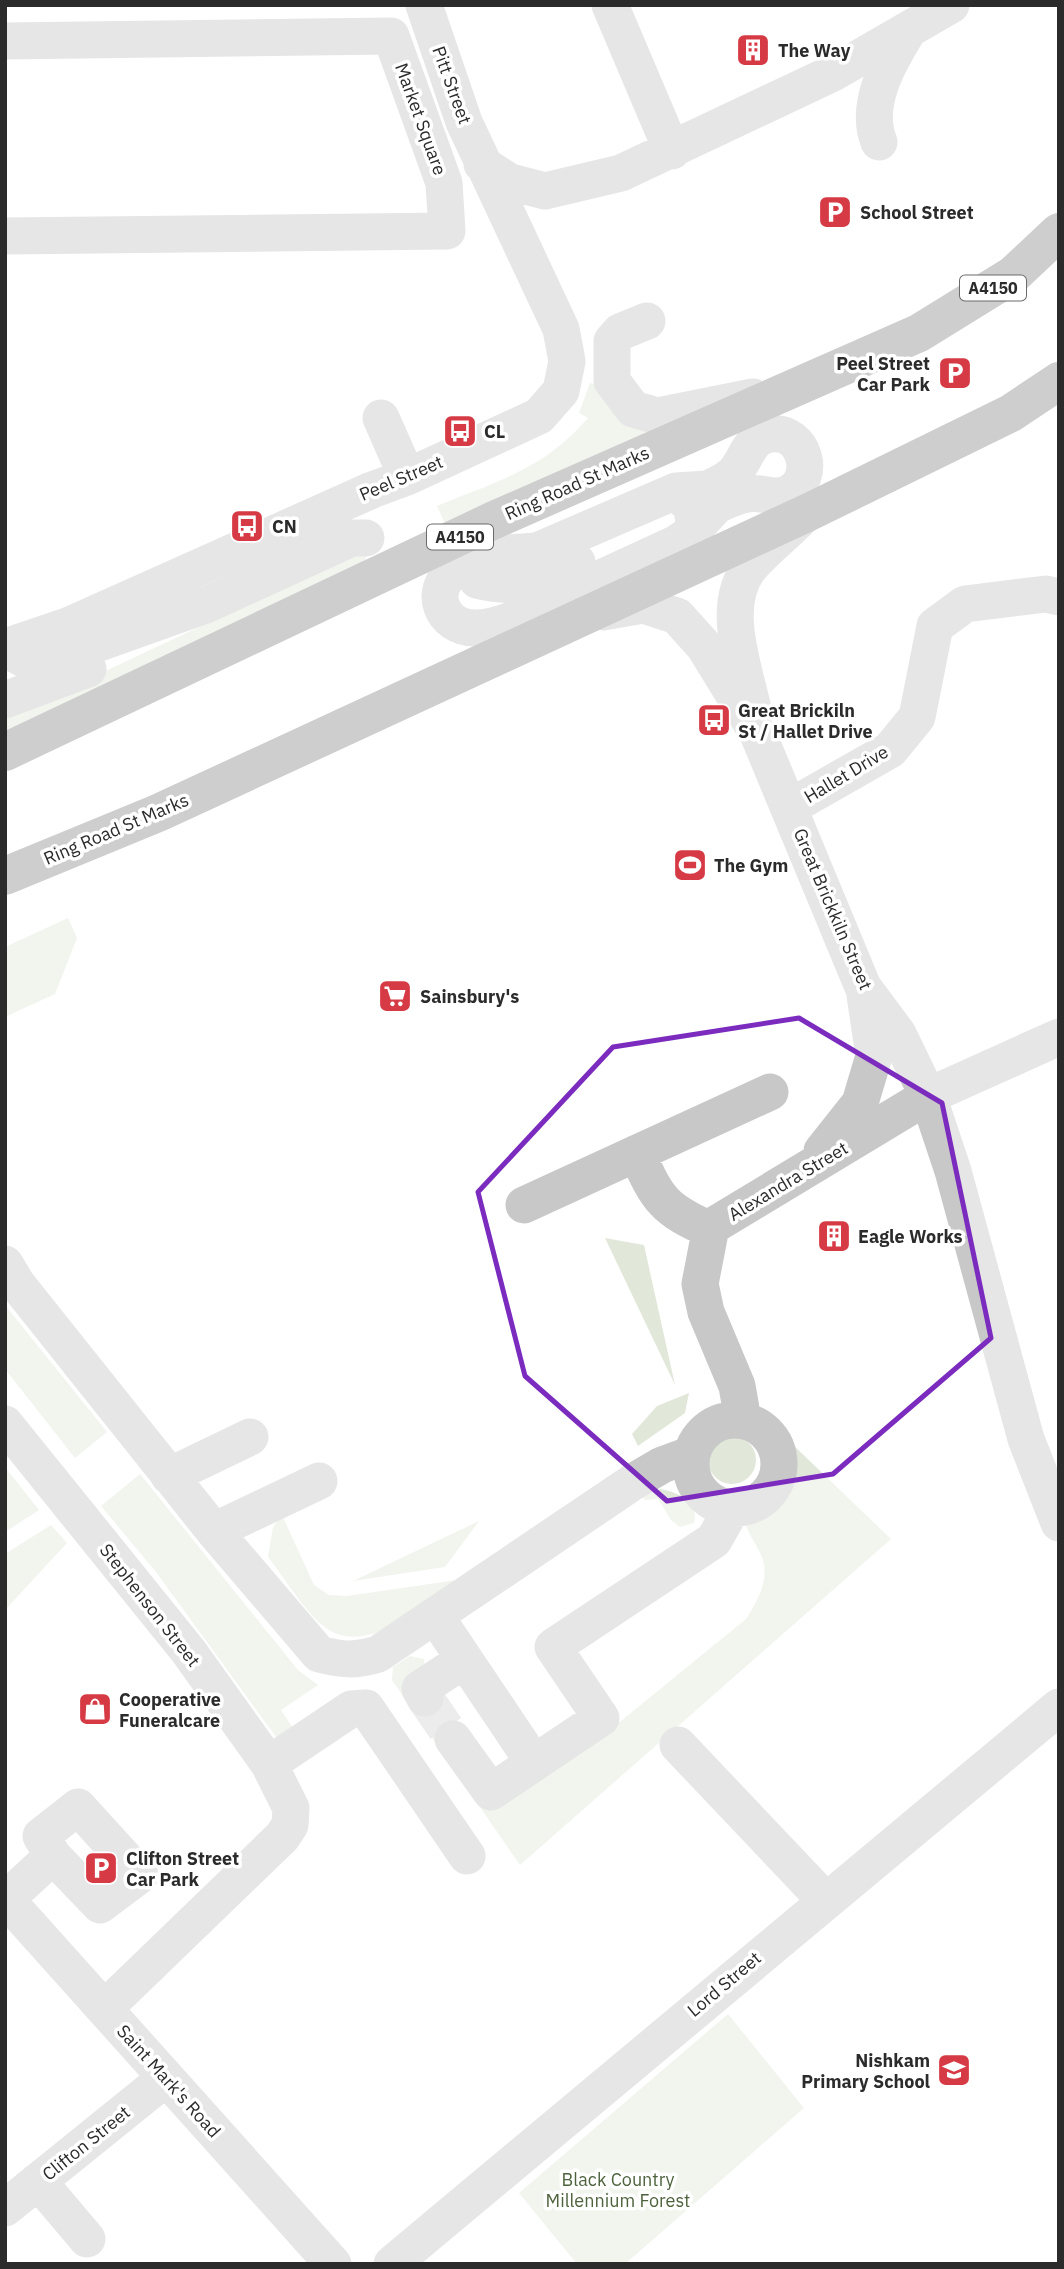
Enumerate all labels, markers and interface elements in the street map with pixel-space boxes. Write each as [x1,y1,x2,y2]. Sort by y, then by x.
building icon: The Way [734,31,772,69]
place label: The Way [778,39,851,62]
street label: Pitt Street [427,43,477,127]
street label: Market Square [390,60,452,178]
parking icon: School Street [816,193,854,231]
place label: School Street [860,201,974,224]
road number: A4150 [960,276,1026,300]
place label: Peel Street Car Park [836,352,931,396]
parking icon: Peel Street Car Park [936,354,974,392]
bus stop icon: CL [441,412,479,450]
place label: CL [484,420,505,443]
street label: Ring Road St Marks [501,441,653,525]
street label: Peel Street [356,450,446,506]
bus stop icon: CN [228,507,266,545]
place label: CN [272,515,297,538]
road number: A4150 [427,524,493,550]
place label: Great Brickiln St / Hallet Drive [738,699,873,743]
bus stop icon: Great Brickiln St / Hallet Drive [695,701,733,739]
street label: Hallet Drive [800,740,892,808]
street label: Ring Road St Marks [40,788,192,870]
street label: Great Brickkiln Street [789,825,877,993]
sports icon: The Gym [671,846,709,884]
place label: The Gym [714,854,788,877]
supermarket icon: Sainsbury's [376,977,414,1015]
place label: Sainsbury's [420,985,519,1008]
street label: Alexandra Street [724,1136,852,1226]
building icon: Eagle Works [815,1217,853,1255]
place label: Eagle Works [858,1225,963,1248]
street label: Stephenson Street [95,1539,205,1671]
place label: Cooperative Funeralcare [119,1688,221,1732]
shop icon: Cooperative Funeralcare [76,1690,114,1728]
place label: Clifton Street Car Park [126,1847,239,1891]
parking icon: Clifton Street Car Park [82,1849,120,1887]
street label: Lord Street [682,1946,766,2022]
street label: Saint Mark's Road [112,2020,226,2142]
place label: Nishkam Primary School [801,2049,931,2093]
school or university icon: Nishkam Primary School [935,2051,973,2089]
street label: Clifton Street [37,2101,135,2185]
park label: Black Country Millennium Forest [546,2168,690,2212]

